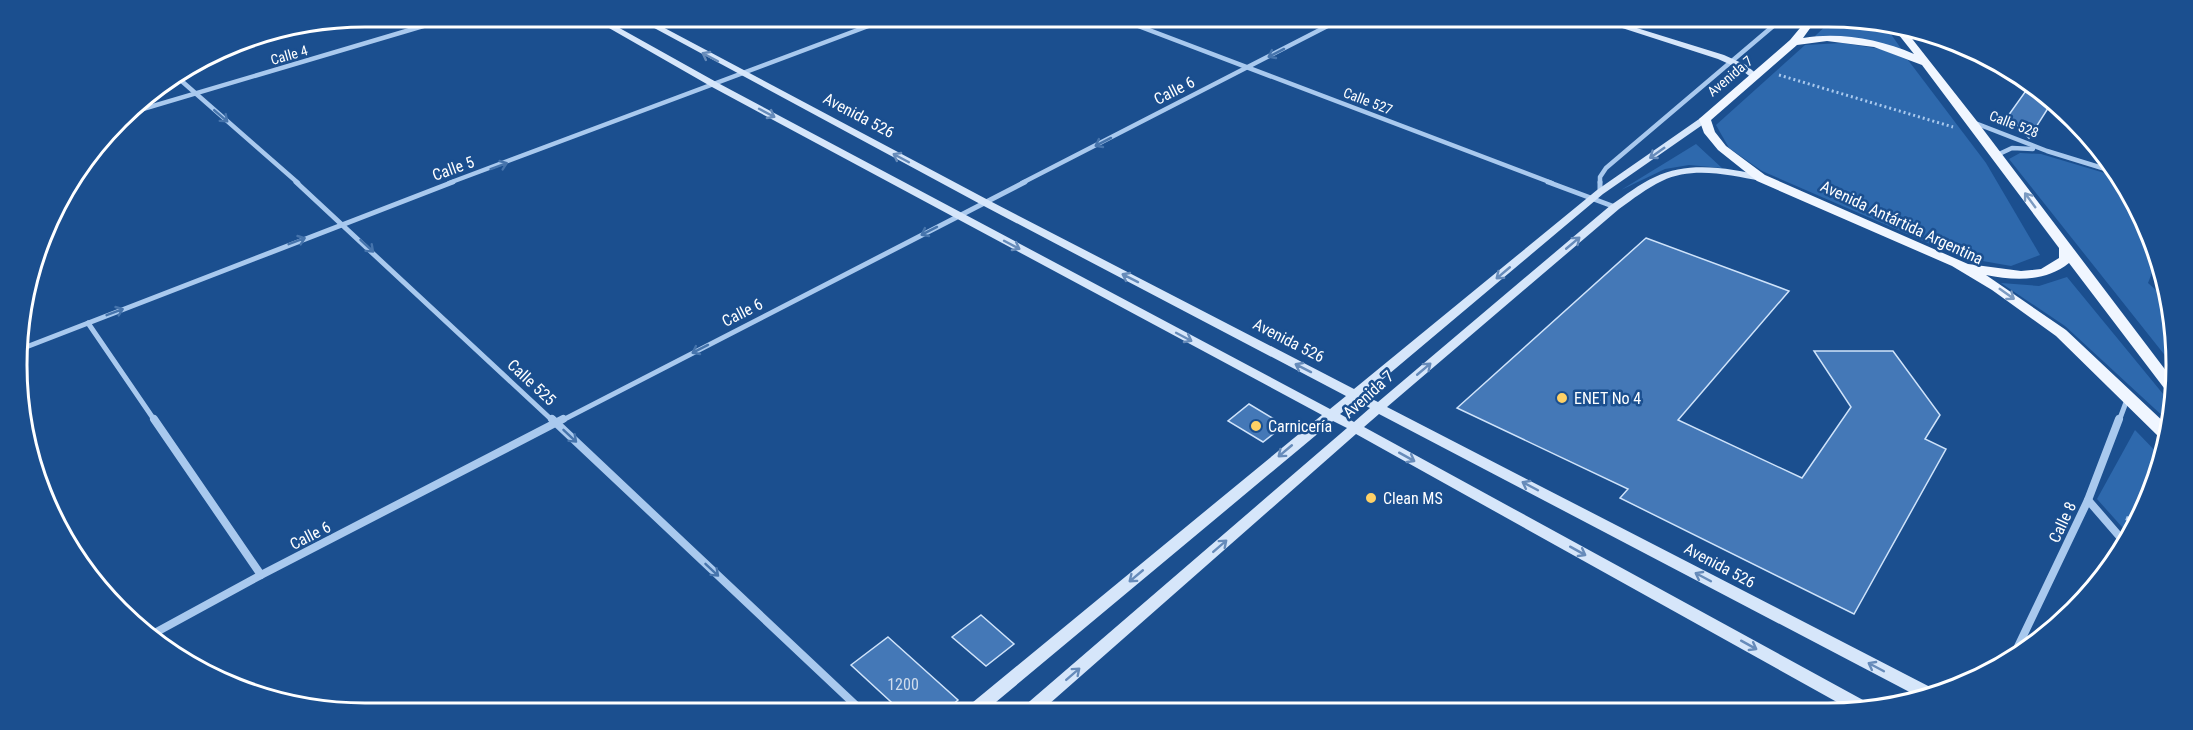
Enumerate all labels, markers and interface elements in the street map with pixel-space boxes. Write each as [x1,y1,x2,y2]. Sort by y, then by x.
street label: Calle 4 [269,42,309,68]
one-way arrow [1267,47,1285,59]
one-way arrow [702,51,720,62]
street label: Avenida 7 [1704,52,1756,99]
street label: Calle 6 [1151,72,1198,109]
street label: Calle 527 [1341,84,1395,118]
street label: Avenida 526 [820,89,898,142]
street label: Calle 528 [1987,107,2041,141]
one-way arrow [757,108,775,119]
one-way arrow [213,109,228,123]
one-way arrow [1094,137,1112,148]
one-way arrow [1649,147,1666,159]
street label: Calle 5 [430,152,477,185]
one-way arrow [893,152,911,163]
one-way arrow [489,159,508,170]
street label: Avenida Antártida Argentina [1818,176,1986,268]
one-way arrow [2024,193,2037,209]
one-way arrow [921,226,939,237]
one-way arrow [287,235,305,246]
one-way arrow [1565,236,1581,249]
one-way arrow [359,238,374,253]
one-way arrow [1003,240,1021,251]
one-way arrow [1495,266,1511,279]
one-way arrow [1121,271,1139,283]
one-way arrow [1998,288,2014,300]
street label: Calle 6 [719,294,766,331]
one-way arrow [105,306,124,317]
street label: Avenida 526 [1250,314,1328,367]
one-way arrow [1175,332,1193,343]
one-way arrow [691,344,709,356]
street label: Calle 525 [504,355,560,409]
one-way arrow [1294,361,1312,373]
one-way arrow [1416,362,1432,375]
street label: Avenida 7 [1339,367,1398,422]
place label: ENET No 4 [1574,389,1641,408]
marker: ENET No 4 [1555,391,1569,405]
place label: Carnicería [1268,417,1332,436]
marker: Carnicería [1249,419,1263,433]
one-way arrow [562,429,577,443]
one-way arrow [1278,445,1294,458]
one-way arrow [1398,452,1416,463]
one-way arrow [1522,480,1539,492]
place label: Clean MS [1383,489,1443,508]
marker: Clean MS [1364,491,1378,505]
street label: Calle 8 [2045,499,2080,546]
street label: Calle 6 [287,517,334,554]
one-way arrow [1212,539,1227,553]
street label: Avenida 526 [1681,539,1759,592]
one-way arrow [1569,545,1586,557]
one-way arrow [704,563,719,577]
one-way arrow [1128,570,1144,583]
one-way arrow [1695,571,1712,583]
one-way arrow [1740,639,1757,651]
one-way arrow [1867,661,1885,672]
one-way arrow [1065,667,1080,681]
house number: 1200 [887,675,919,694]

